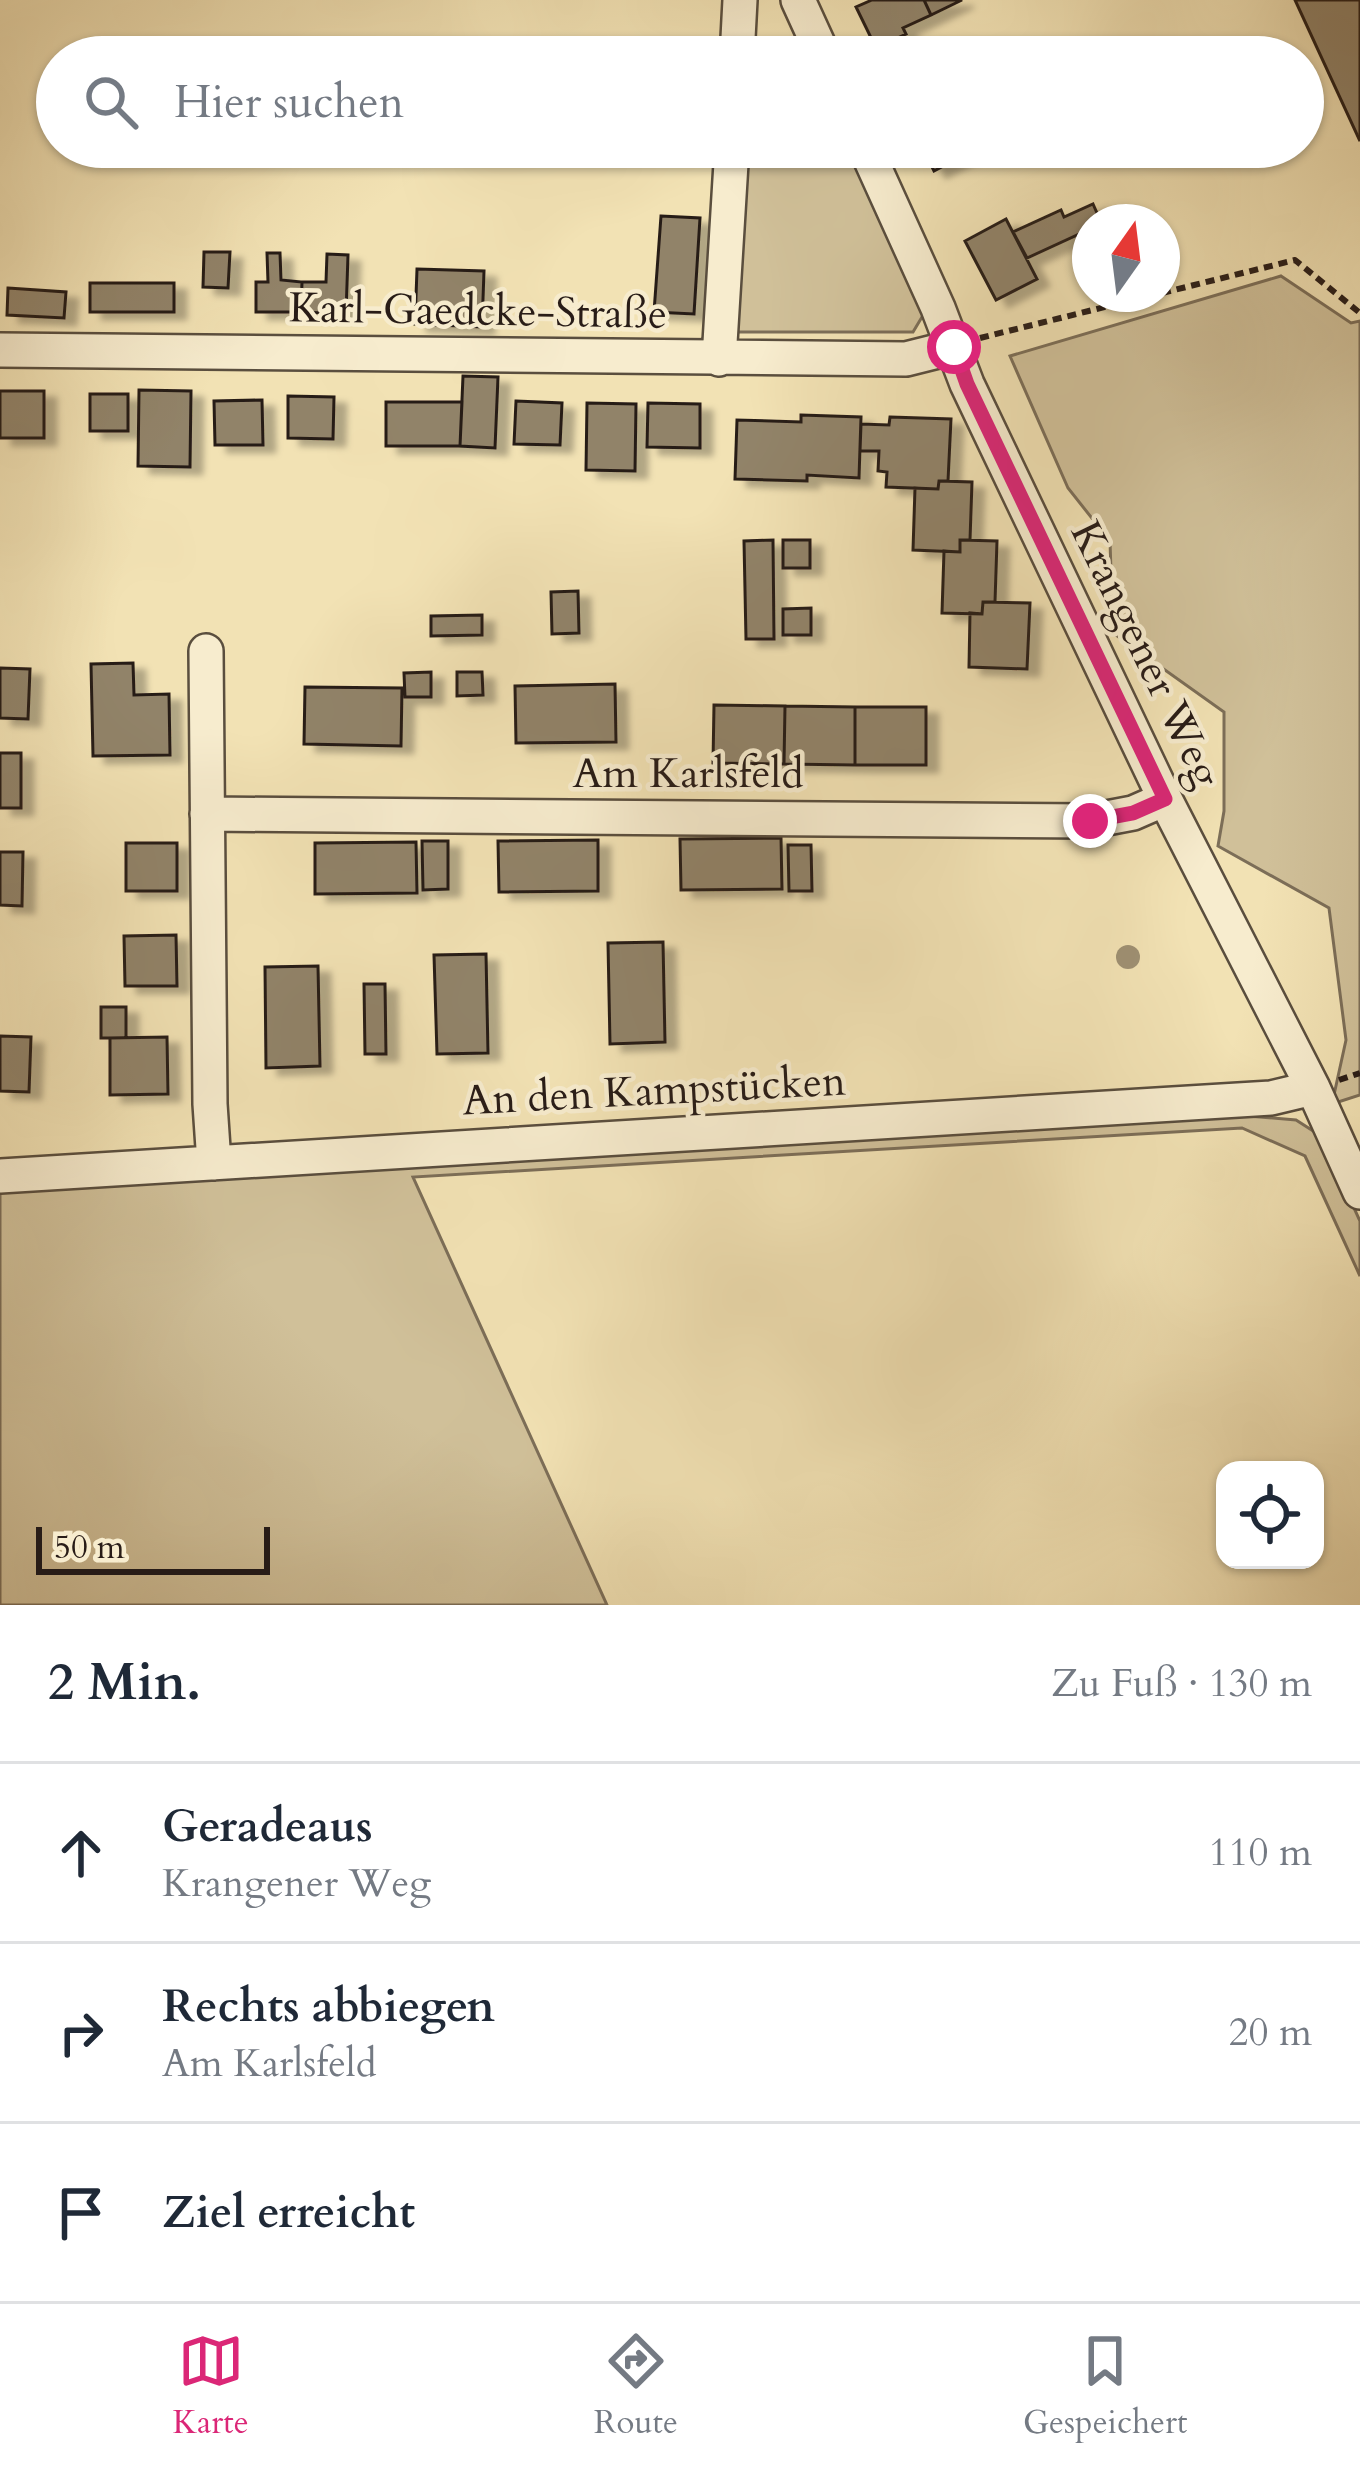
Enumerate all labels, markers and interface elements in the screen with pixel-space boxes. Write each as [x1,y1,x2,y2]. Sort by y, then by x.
search box [36,36,1324,168]
icon: search [78,69,144,135]
text: Hier suchen [174,72,404,133]
north arrow [1072,204,1180,312]
street label: Karl-Gaedcke-Straße [288,279,668,343]
route start [927,320,981,374]
street label: Krangener Weg [1057,511,1235,797]
street label: Am Karlsfeld [572,745,804,802]
route end [1063,794,1117,848]
street label: An den Kampstücken [461,1052,847,1130]
map controls [1216,1461,1324,1569]
button: locate [1216,1461,1324,1569]
scale bar [36,1521,270,1574]
text: 50 m [54,1525,125,1570]
text: 2 Min. [48,1648,201,1718]
text: Zu Fuß · 130 m [1051,1657,1312,1710]
text: Geradeaus [162,1796,373,1857]
icon: ahead [48,1820,114,1886]
text: 110 m [1209,1826,1312,1879]
text: Krangener Weg [162,1857,431,1910]
text: Rechts abbiegen [162,1976,495,2037]
icon: right [48,2000,114,2066]
text: 20 m [1229,2006,1312,2059]
text: Am Karlsfeld [162,2037,377,2090]
icon: arrive [48,2180,114,2246]
text: Ziel erreicht [162,2182,415,2243]
tab: Karte [172,2328,249,2445]
tab: Route [594,2328,678,2445]
tab: Gespeichert [1023,2328,1188,2445]

